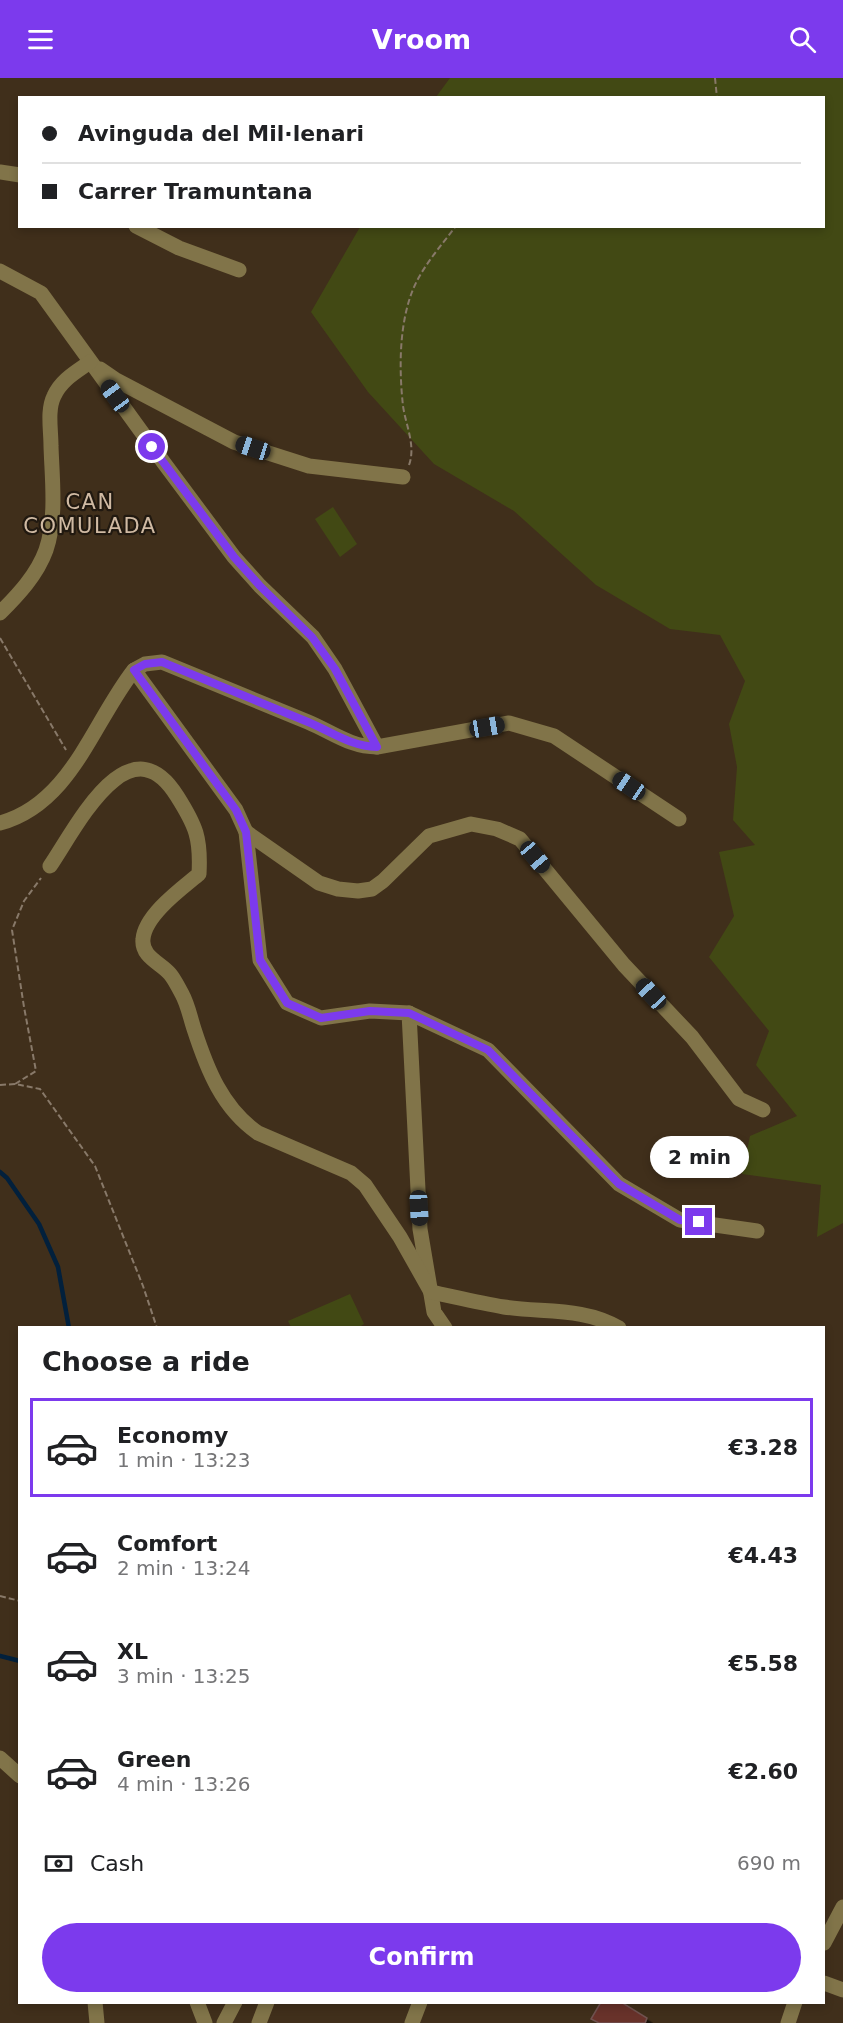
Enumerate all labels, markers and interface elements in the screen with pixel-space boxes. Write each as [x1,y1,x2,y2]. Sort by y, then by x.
icon: menu [24,23,57,56]
icon: search [786,23,819,56]
text: Vroom [372,24,471,55]
text: Avinguda del Mil·lenari [78,121,364,146]
text: Carrer Tramuntana [78,179,313,204]
car [97,376,133,416]
route start [138,433,165,460]
car [233,434,273,462]
district label: CAN COMULADA [23,490,157,538]
car [468,715,506,739]
car [609,768,649,804]
car [517,837,553,877]
car [632,975,670,1013]
callout: 2 min [650,1135,748,1177]
text: 2 min [668,1145,731,1169]
car [409,1190,429,1226]
route end [685,1208,712,1235]
text: Choose a ride [42,1346,250,1377]
icon: car [45,1421,99,1475]
text: Economy [117,1423,228,1448]
text: €3.28 [728,1435,798,1460]
text: 1 min · 13:23 [117,1448,251,1472]
icon: car [45,1529,99,1583]
text: Comfort [117,1531,217,1556]
text: €4.43 [728,1543,798,1568]
text: 2 min · 13:24 [117,1556,251,1580]
icon: car [45,1637,99,1691]
text: XL [117,1639,148,1664]
text: €5.58 [728,1651,798,1676]
text: 3 min · 13:25 [117,1664,251,1688]
icon: car [45,1745,99,1799]
text: Green [117,1747,191,1772]
text: €2.60 [728,1759,798,1784]
text: 4 min · 13:26 [117,1772,251,1796]
icon: cash [42,1847,75,1880]
text: Cash [90,1851,144,1876]
text: 690 m [737,1851,801,1875]
button: Confirm [42,1923,801,1992]

